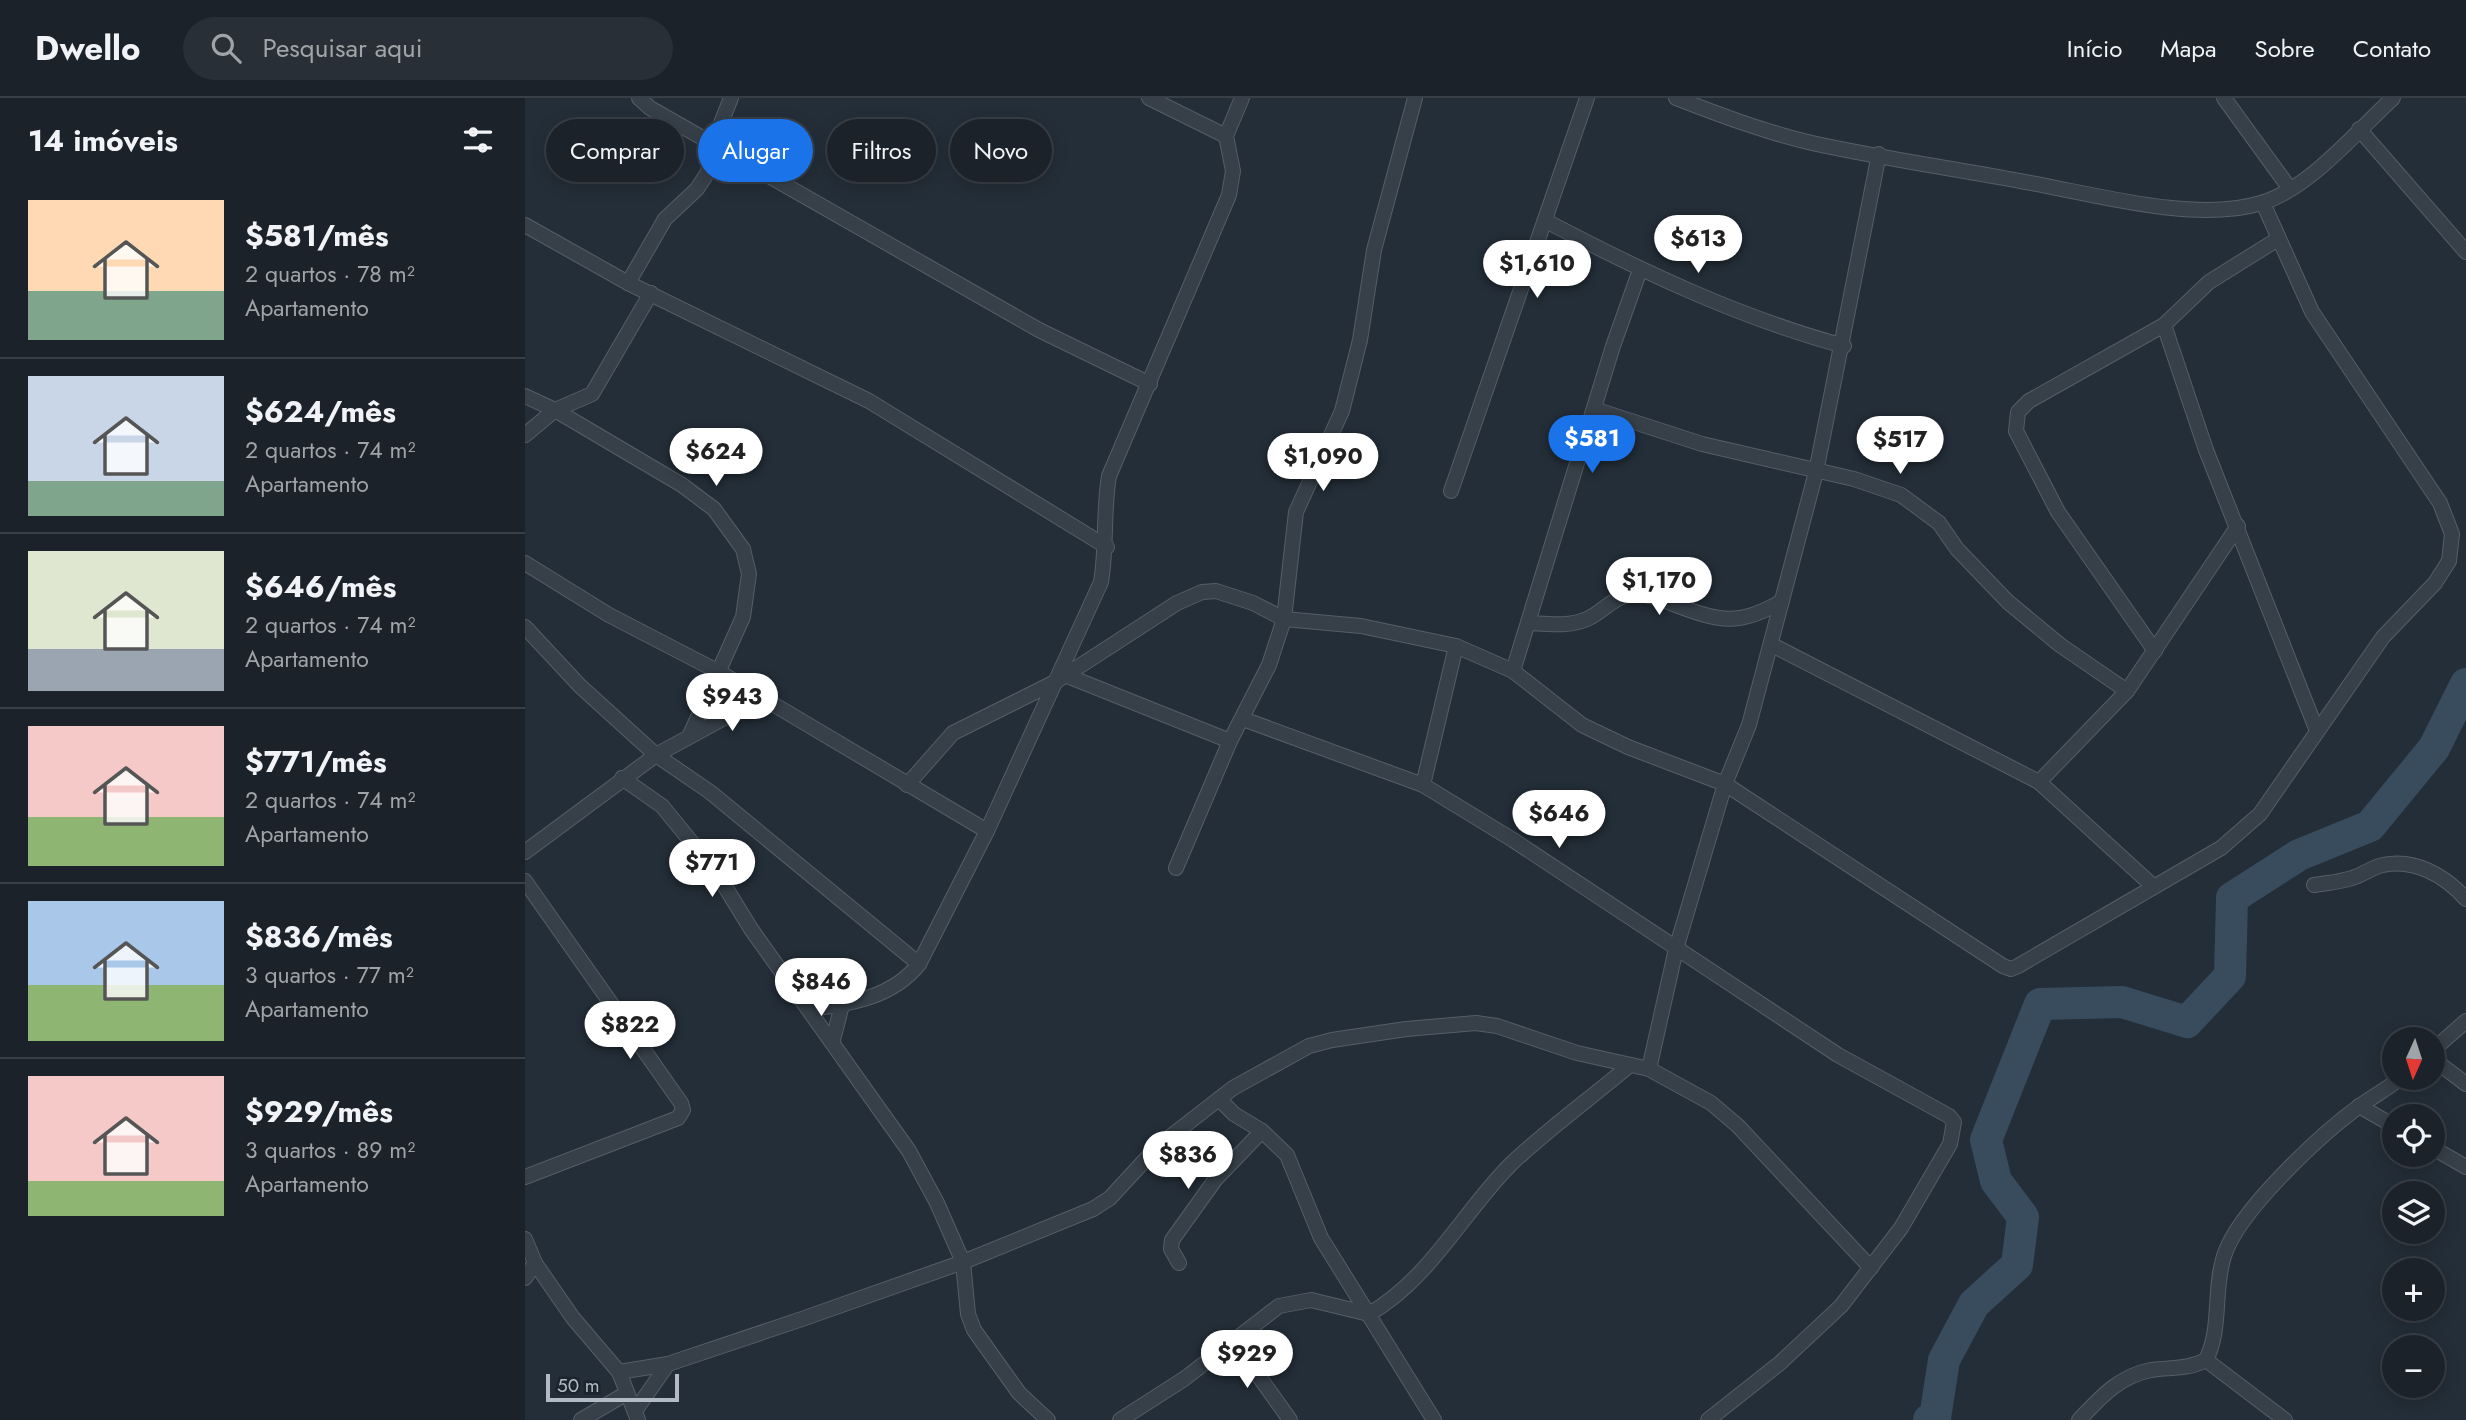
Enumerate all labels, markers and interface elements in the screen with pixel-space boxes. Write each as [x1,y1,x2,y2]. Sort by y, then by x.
search box [183,17,673,80]
text: Dwello [35,25,141,72]
icon: search [207,29,245,67]
text: Pesquisar aqui [263,29,423,67]
text: Início [2067,31,2122,66]
text: Mapa [2160,31,2217,66]
text: Sobre [2255,31,2315,66]
text: Contato [2353,31,2431,66]
text: 14 imóveis [28,119,178,162]
chip: Comprar [546,119,684,182]
chip: Alugar [698,119,813,182]
chip: Filtros [827,119,936,182]
chip: Novo [950,119,1052,182]
icon: filters [459,121,497,159]
text: $581/mês [245,214,389,257]
pin: $613 [1657,216,1739,275]
text: $613 [1670,221,1726,255]
icon: home [84,228,168,312]
pin: $1,610 [1480,240,1594,300]
text: $1,610 [1499,246,1575,280]
text: 2 quartos · 78 m² [245,257,415,291]
text: Apartamento [245,291,369,325]
text: $624/mês [245,390,396,433]
icon: home [84,404,168,488]
pin: $581 [1551,416,1633,475]
pin: $517 [1859,416,1941,476]
text: $581 [1564,421,1620,455]
text: $517 [1873,422,1927,456]
pin: $624 [675,428,757,488]
text: 2 quartos · 74 m² [245,433,415,467]
text: $624 [686,434,746,468]
pin: $1,090 [1266,434,1380,493]
text: $1,090 [1283,439,1363,473]
text: Apartamento [245,467,369,501]
pin: $1,170 [1602,558,1716,617]
text: $1,170 [1622,563,1696,597]
text: $646/mês [245,565,396,608]
icon: home [84,579,168,663]
text: 2 quartos · 74 m² [245,608,415,642]
text: Apartamento [245,642,369,676]
pin: $943 [691,674,773,733]
text: $943 [702,679,762,713]
text: $771/mês [245,740,387,783]
icon: home [84,754,168,838]
text: 2 quartos · 74 m² [245,783,415,817]
pin: $646 [1518,790,1600,850]
text: $646 [1528,796,1590,830]
text: Apartamento [245,817,369,851]
pin: $771 [671,840,753,899]
text: $771 [685,845,739,879]
text: $836/mês [245,915,393,958]
icon: home [84,929,168,1013]
text: 3 quartos · 77 m² [245,958,414,992]
pin: $846 [780,958,862,1018]
text: $846 [791,964,851,998]
text: Apartamento [245,992,369,1026]
pin: $822 [589,1002,671,1061]
text: $822 [601,1007,659,1041]
north arrow [2382,1027,2445,1090]
map controls [2382,1027,2445,1398]
text: $929/mês [245,1090,393,1133]
icon: home [84,1104,168,1188]
button: locate [2382,1104,2445,1167]
pin: $836 [1147,1132,1229,1191]
text: 3 quartos · 89 m² [245,1133,415,1167]
text: $836 [1159,1137,1217,1171]
text: Apartamento [245,1167,369,1201]
button: layers [2382,1181,2445,1244]
button: + [2382,1258,2445,1321]
pin: $929 [1206,1330,1288,1390]
button: − [2382,1335,2445,1398]
text: $929 [1217,1336,1277,1370]
scale bar [546,1371,679,1403]
text: 50 m [557,1372,600,1399]

